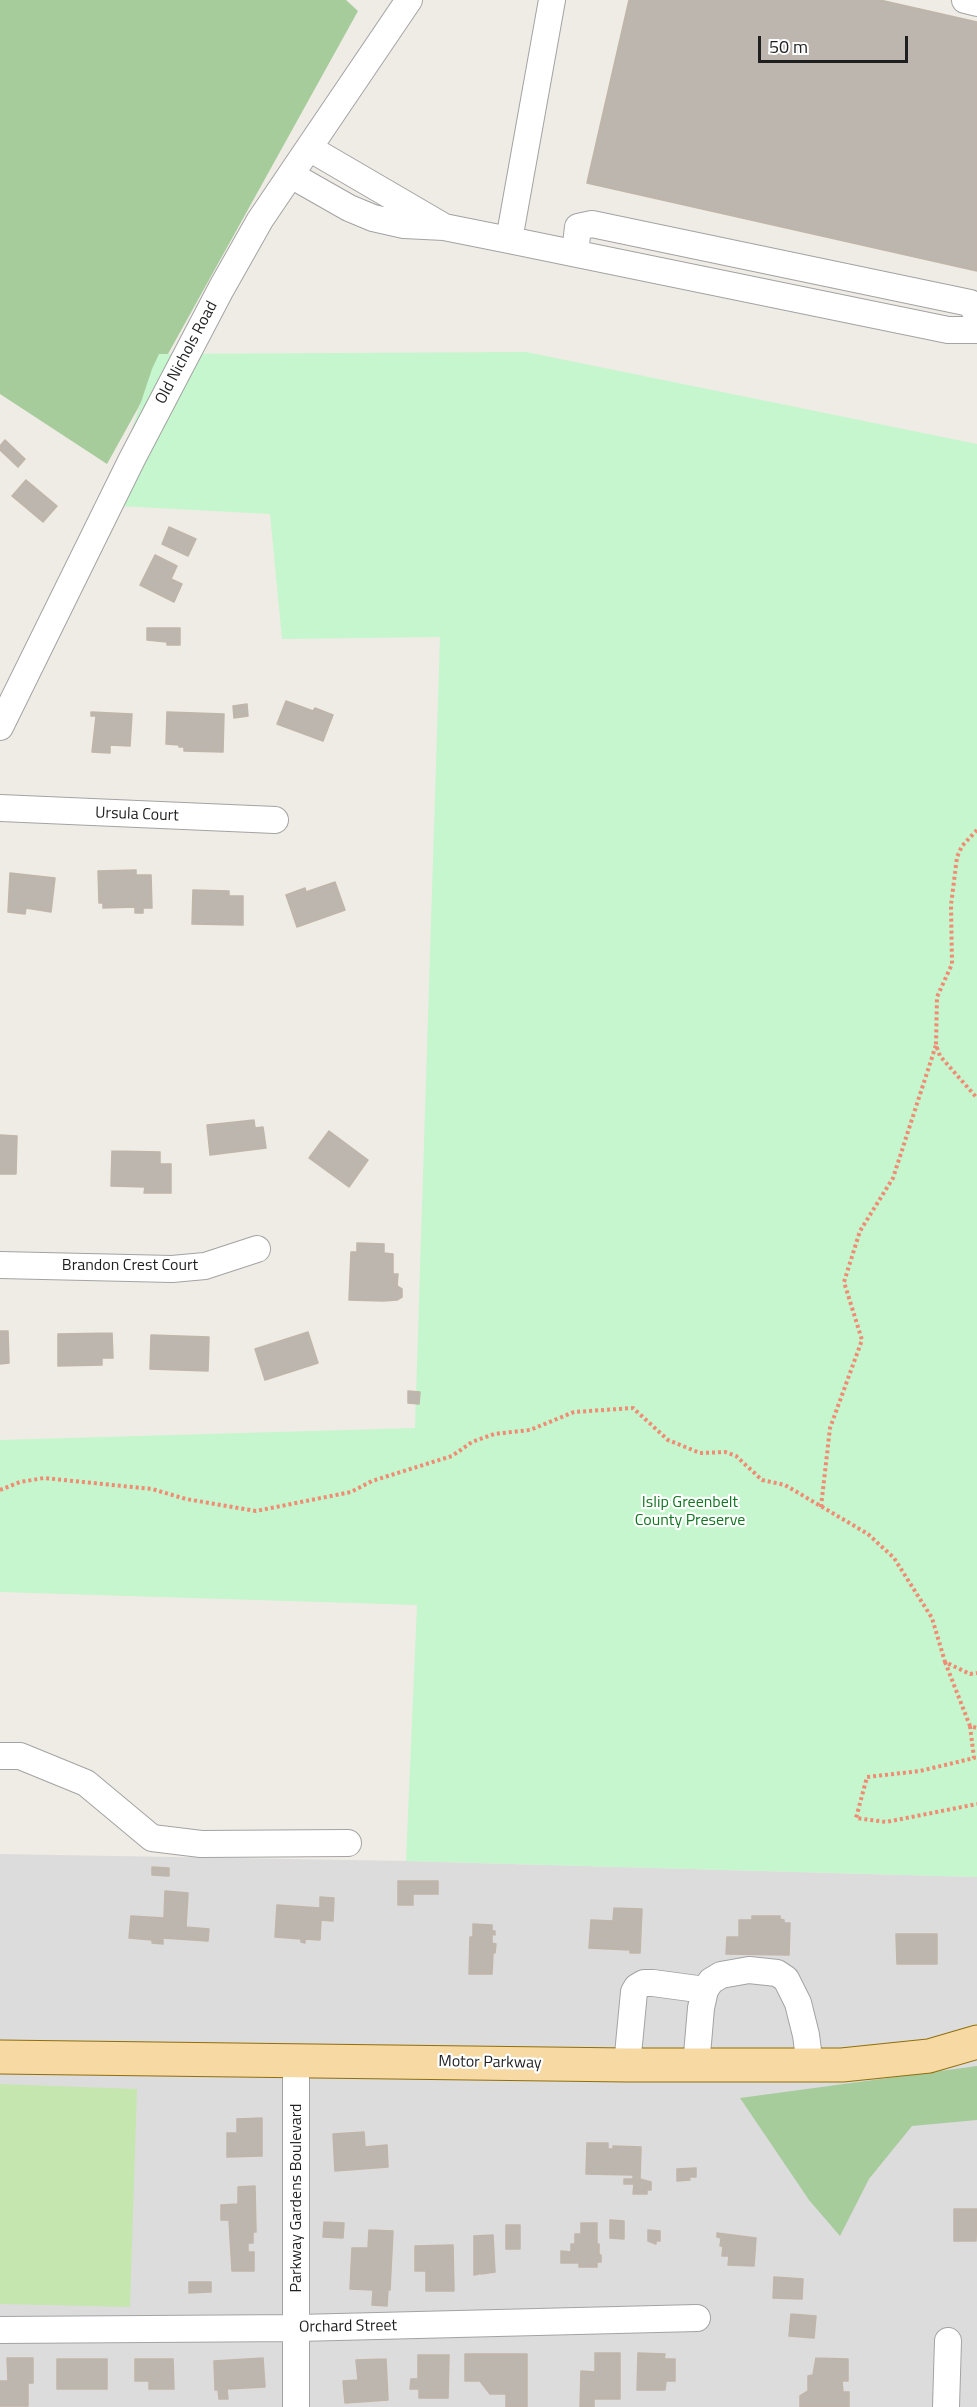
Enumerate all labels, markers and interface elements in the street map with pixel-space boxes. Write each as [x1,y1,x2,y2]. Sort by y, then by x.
scale bar [761,24,911,62]
text: 50 m [769,33,808,60]
street label: Old Nichols Road [152,298,222,408]
street label: Ursula Court [95,804,179,826]
street label: Brandon Crest Court [62,1256,198,1276]
park label: Islip Greenbelt County Preserve [635,1493,745,1531]
street label: Motor Parkway [438,2053,542,2073]
street label: Parkway Gardens Boulevard [287,2103,307,2293]
street label: Orchard Street [299,2317,397,2337]

